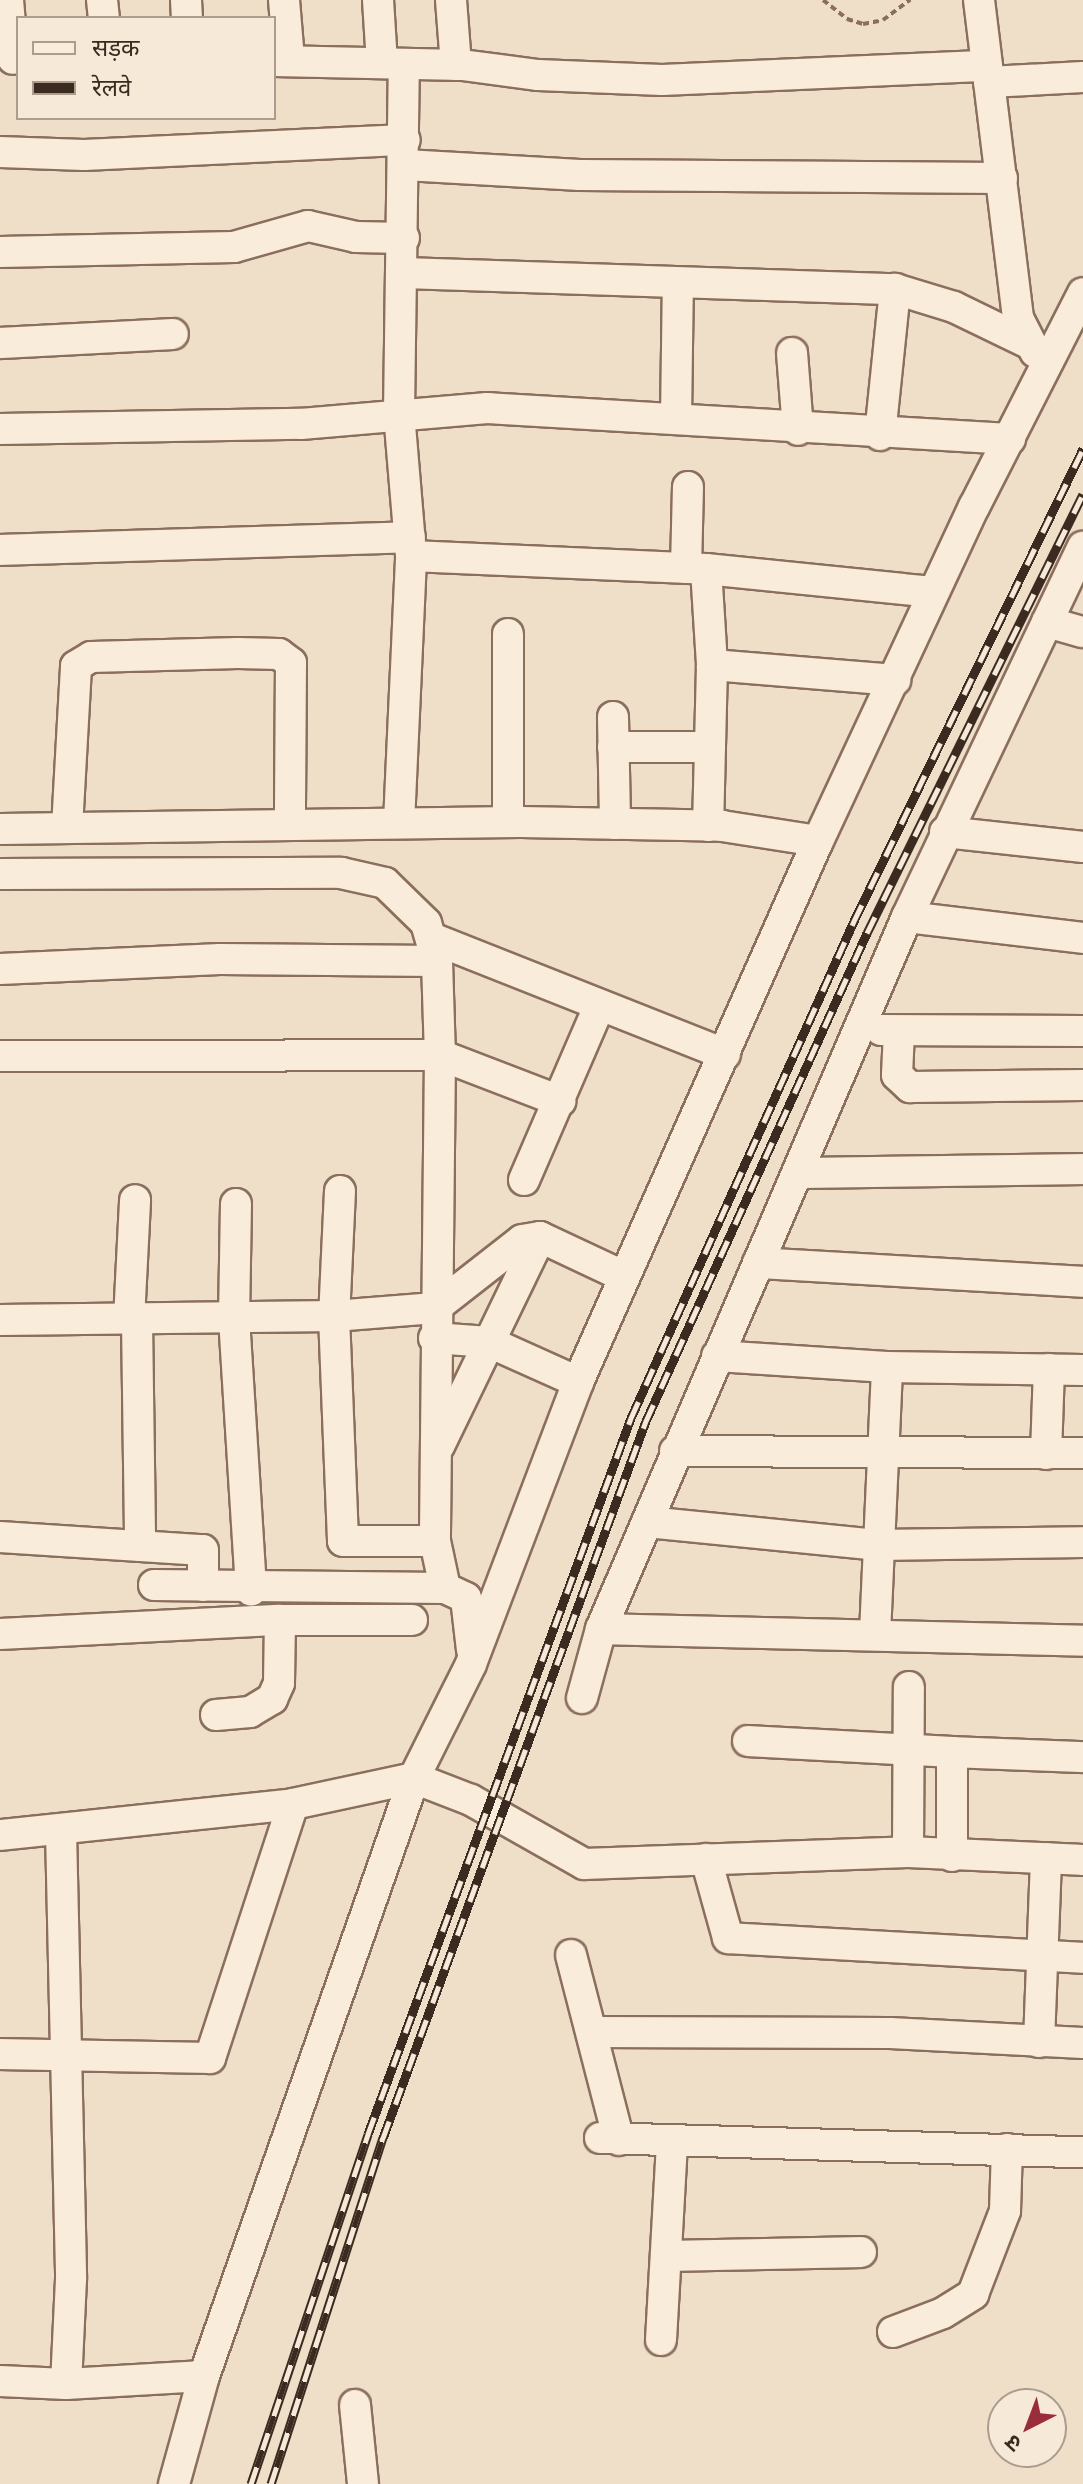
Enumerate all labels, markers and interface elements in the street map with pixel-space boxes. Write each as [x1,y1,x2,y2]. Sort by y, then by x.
legend [16,16,276,120]
text: सड़क [92,30,140,62]
text: रेलवे [92,70,131,102]
north arrow [987,2388,1067,2468]
text: उ [997,2429,1027,2460]

